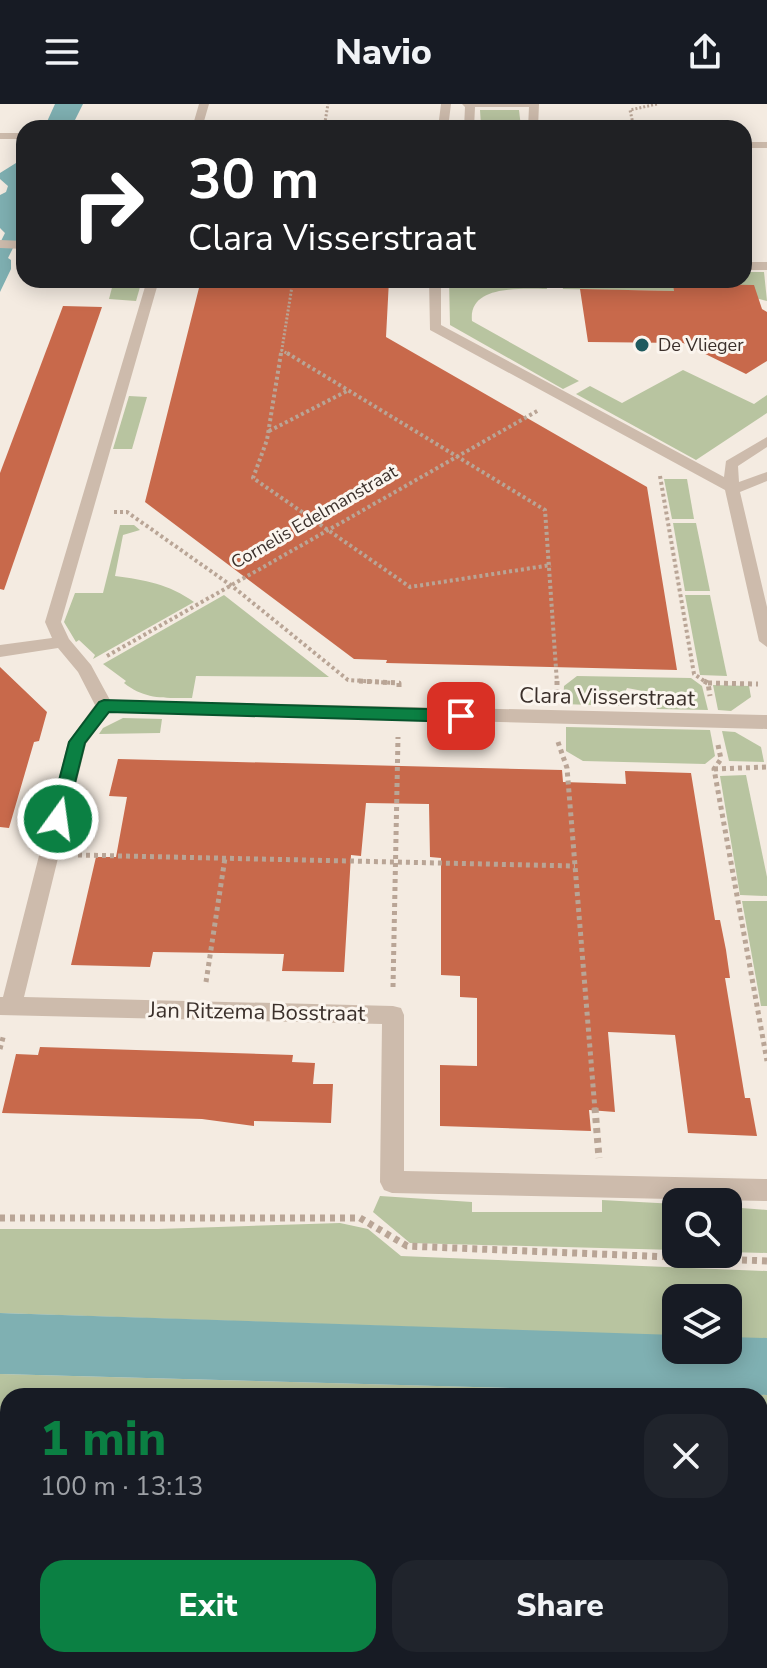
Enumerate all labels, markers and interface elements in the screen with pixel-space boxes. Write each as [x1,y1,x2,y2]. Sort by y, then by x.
text: Navio [335,28,432,77]
icon: menu [40,30,84,74]
icon: share [683,30,727,74]
text: 30 m [188,141,319,218]
icon: right [56,152,160,256]
text: Clara Visserstraat [188,214,476,263]
place label: De Vlieger [658,333,744,357]
marker: De Vlieger [633,336,651,354]
street label: Cornelis Edelmanstraat [227,459,402,574]
street label: Clara Visserstraat [519,680,695,714]
pin [427,682,495,750]
icon: arrive [439,694,483,738]
position arrow [16,777,100,861]
street label: Jan Ritzema Bosstraat [147,995,366,1029]
map controls [662,1188,742,1364]
button: search [662,1188,742,1268]
button: layers [662,1284,742,1364]
text: 1 min [40,1406,166,1472]
button: close [644,1414,728,1498]
text: 100 m · 13:13 [40,1469,203,1504]
button: Exit [40,1560,376,1652]
button: Share [392,1560,728,1652]

